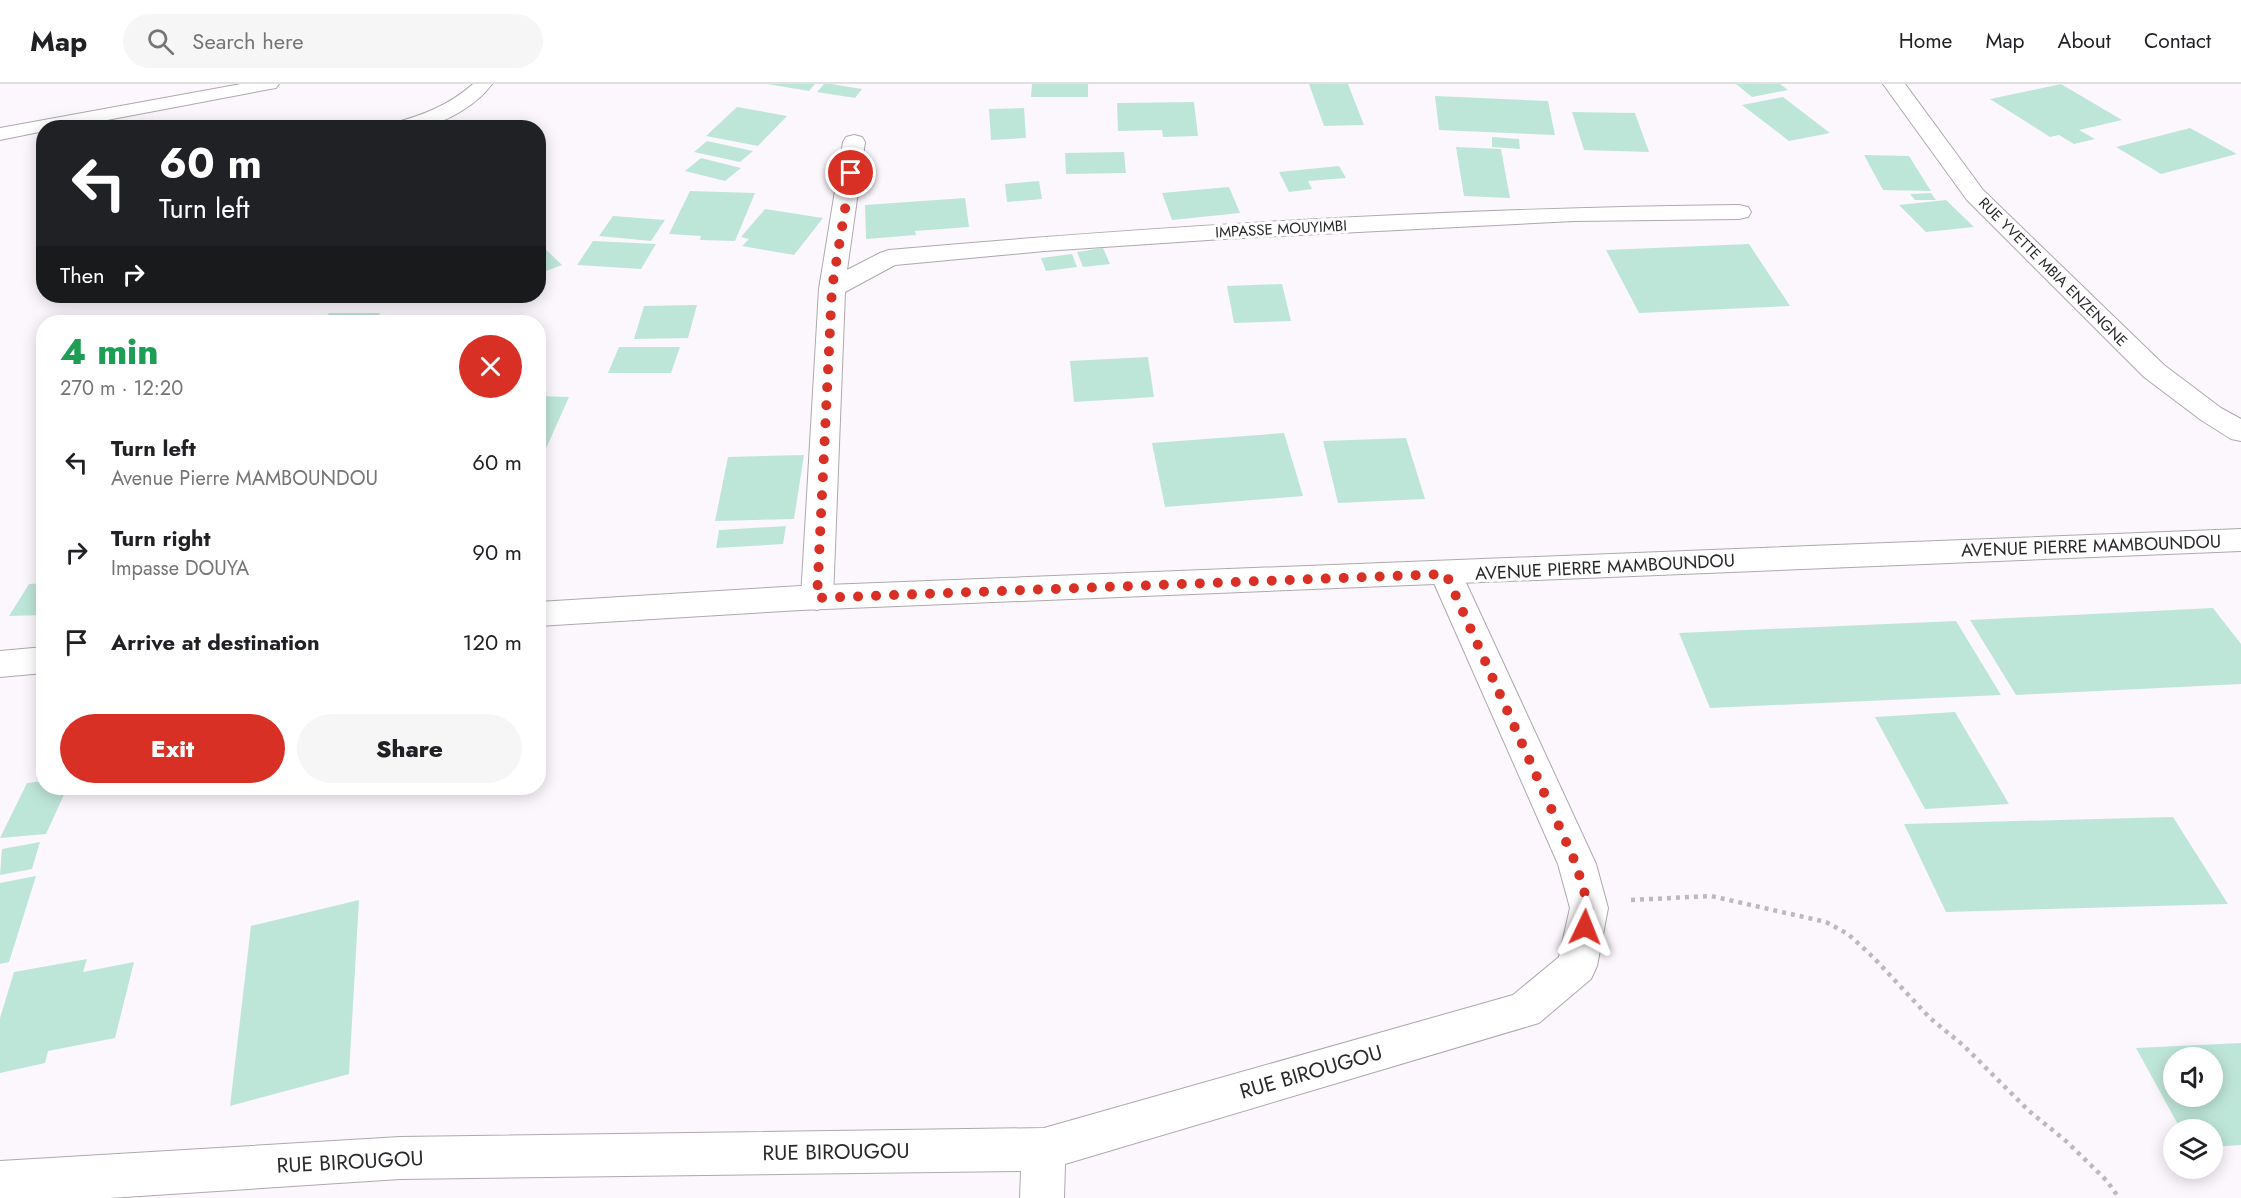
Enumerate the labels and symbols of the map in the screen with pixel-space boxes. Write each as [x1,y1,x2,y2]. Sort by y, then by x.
pin [825,147,876,198]
street label: RUE YVETTE MBIA ENZENGNE [1974,193,2132,351]
street label: IMPASSE MOUYIMBI [1215,215,1347,243]
street label: AVENUE PIERRE MAMBOUNDOU [1960,528,2222,564]
street label: AVENUE PIERRE MAMBOUNDOU [1474,547,1736,587]
position arrow [1553,895,1617,959]
street label: RUE BIROUGOU [1236,1037,1386,1107]
street label: RUE BIROUGOU [762,1136,910,1168]
street label: RUE BIROUGOU [276,1143,424,1181]

